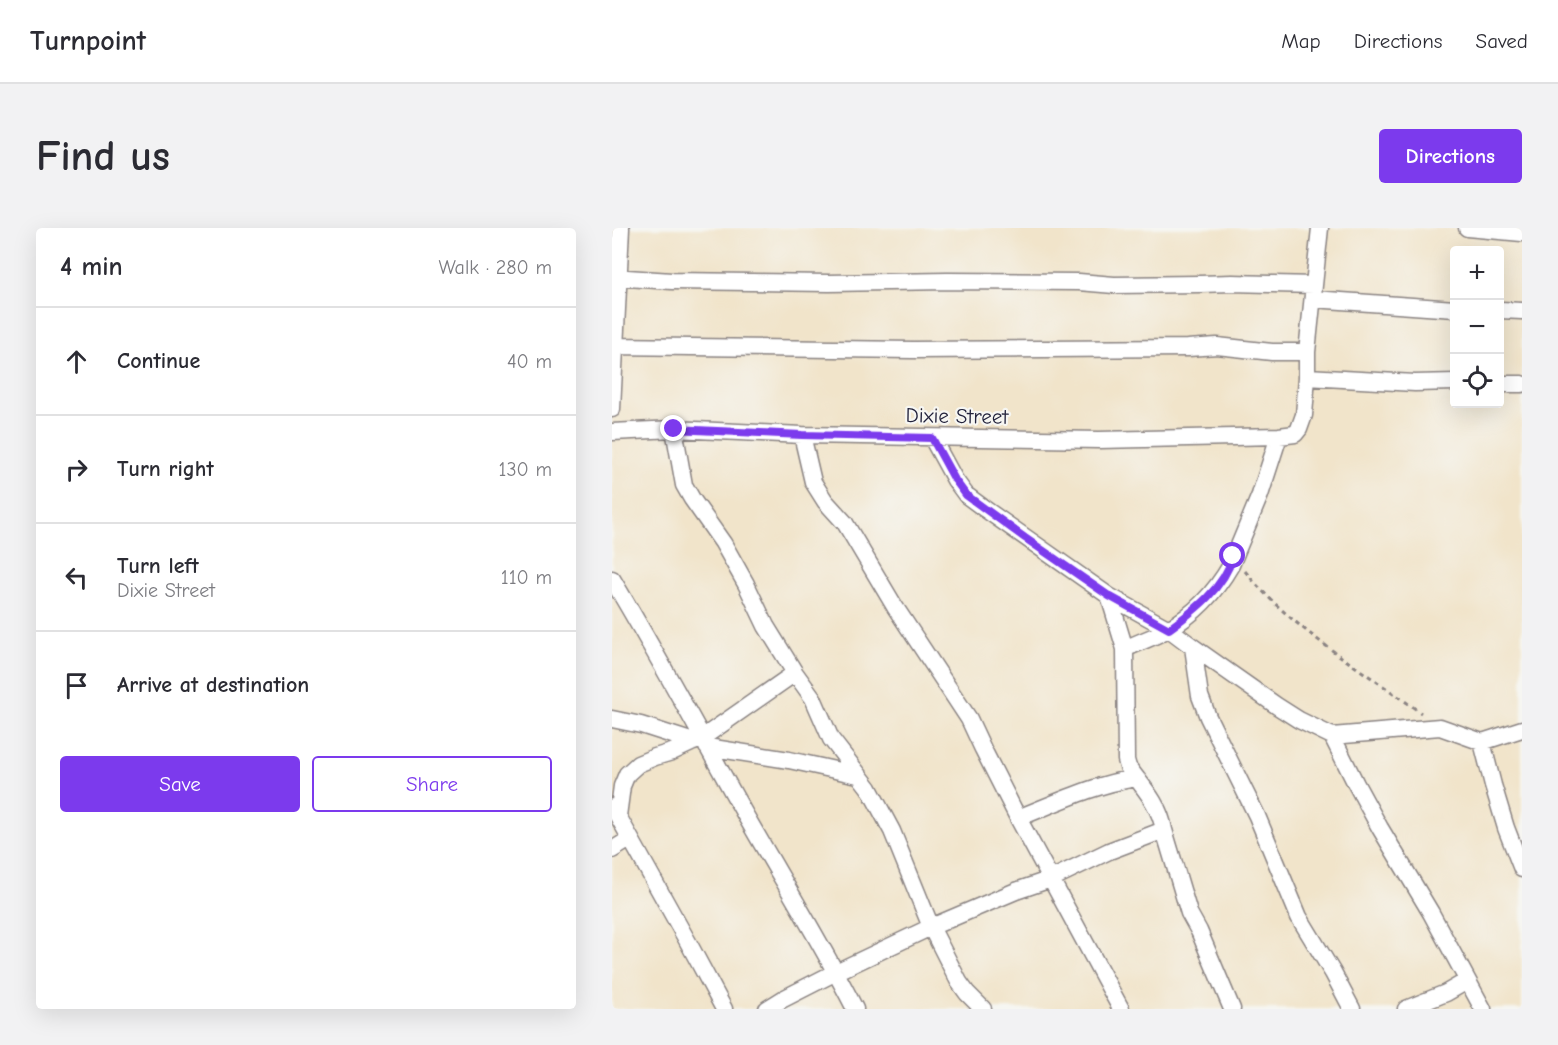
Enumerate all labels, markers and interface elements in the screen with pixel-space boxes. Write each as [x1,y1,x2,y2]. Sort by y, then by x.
text: Turnpoint [30,25,146,57]
text: Map [1281,29,1321,53]
text: Directions [1354,29,1443,53]
text: Saved [1476,29,1528,53]
button: Directions [1379,129,1522,183]
text: Find us [36,132,170,181]
map controls [1450,246,1504,408]
button: + [1450,246,1504,300]
text: 4 min [60,252,123,282]
text: Walk · 280 m [439,256,552,279]
button: − [1450,300,1504,354]
icon: ahead [60,345,93,378]
text: Continue [117,348,200,374]
text: 40 m [507,350,552,373]
button: locate [1450,354,1504,408]
street label: Dixie Street [905,403,1010,429]
route end [660,415,686,441]
icon: right [60,453,93,486]
text: Turn right [117,456,214,482]
text: 130 m [499,458,552,481]
route start [1219,542,1245,568]
text: Turn left [117,553,199,579]
icon: left [60,561,93,594]
text: 110 m [501,566,552,589]
text: Dixie Street [117,579,215,602]
icon: arrive [60,669,93,702]
text: Arrive at destination [117,672,309,698]
button: Save [60,756,300,812]
button: Share [312,756,552,812]

